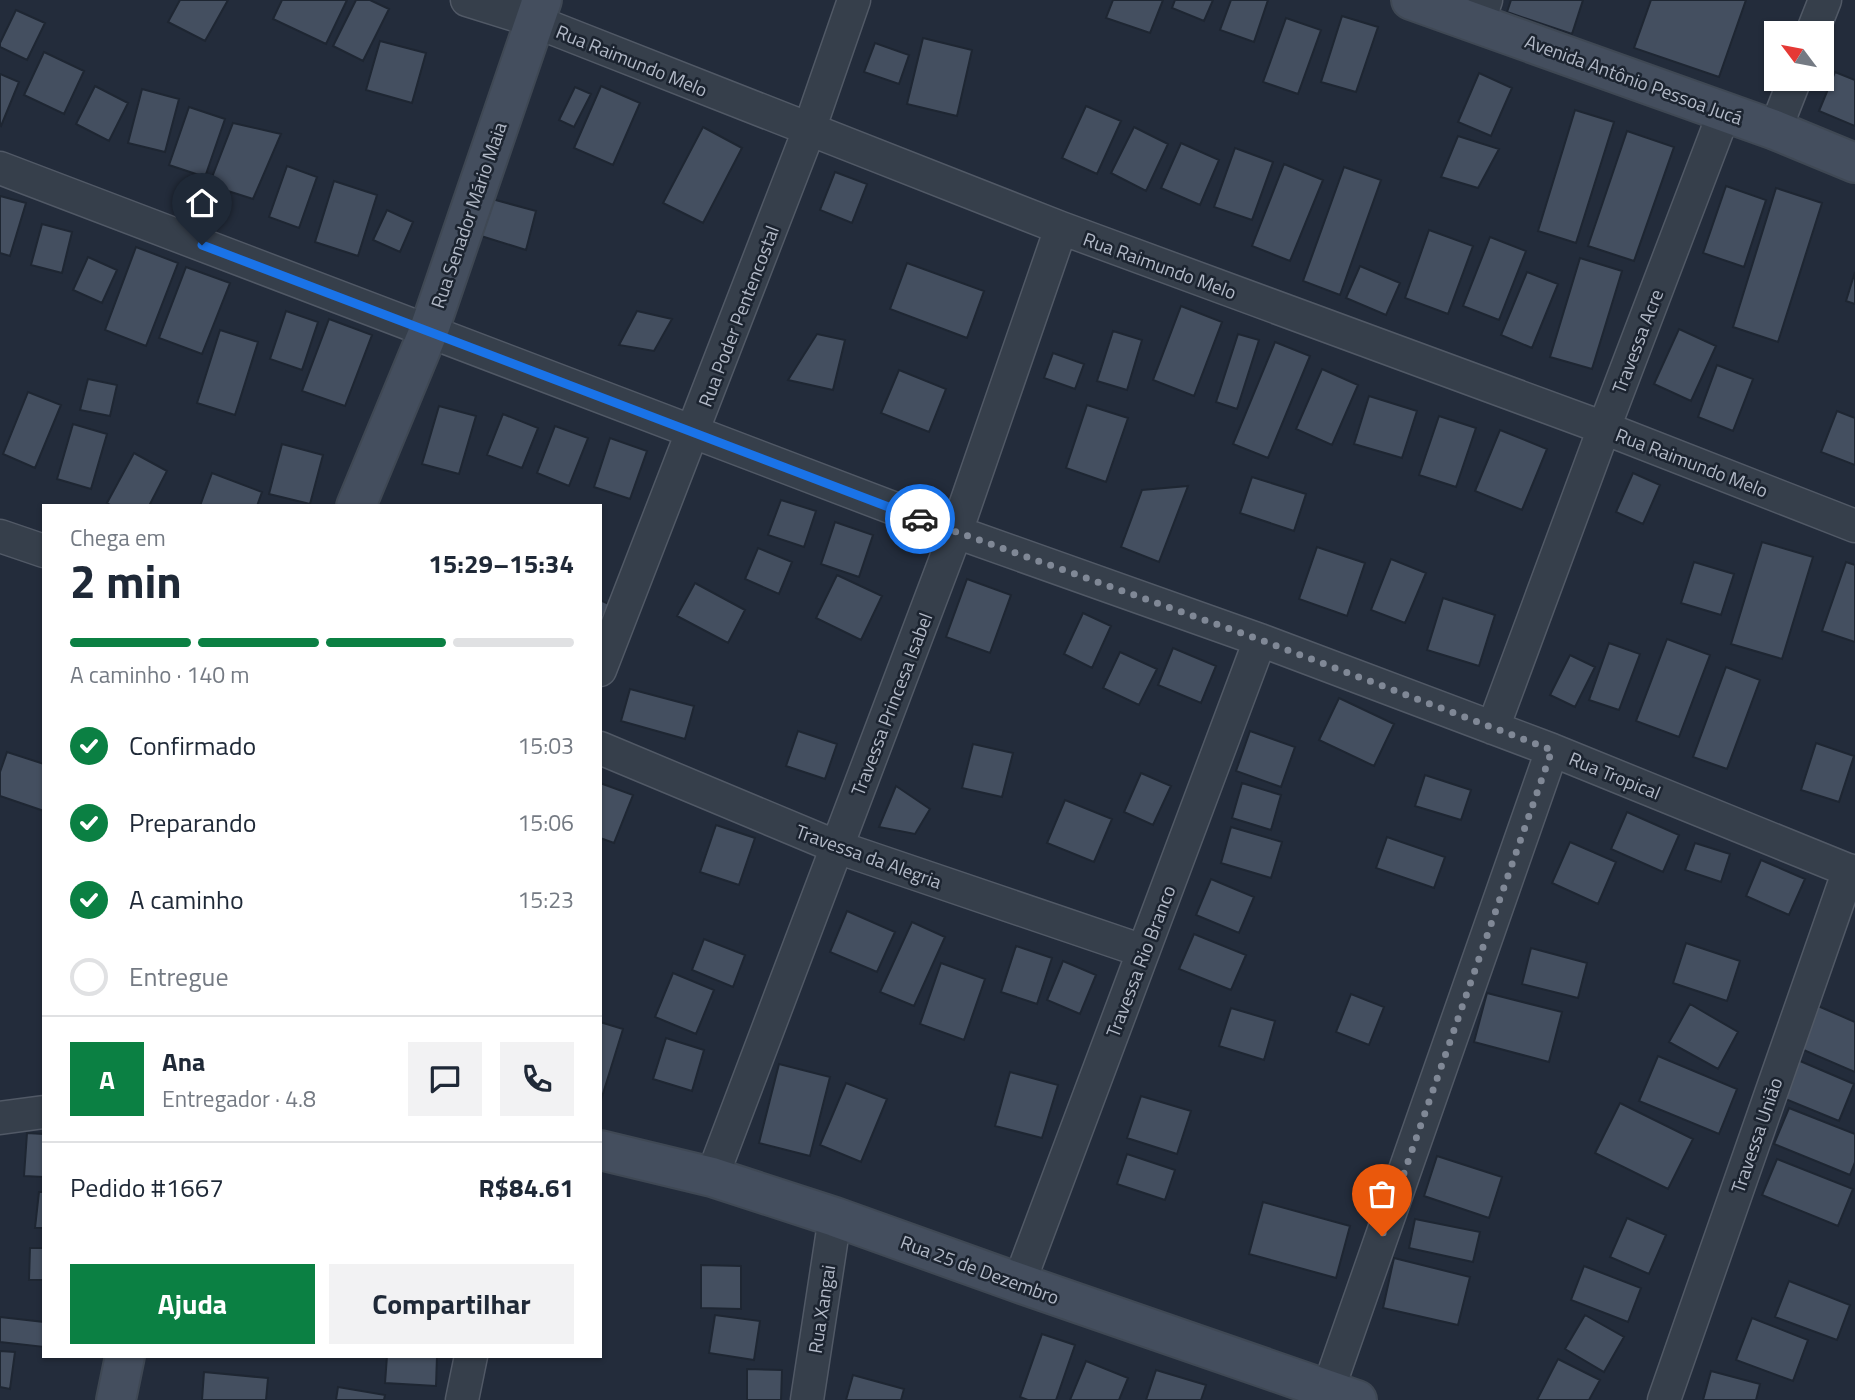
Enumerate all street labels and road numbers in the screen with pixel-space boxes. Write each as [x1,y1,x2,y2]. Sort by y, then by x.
street label: Rua Raimundo Melo [552,16,712,104]
street label: Avenida Antônio Pessoa Jucá [1521,26,1747,132]
street label: Rua Senador Mário Maia [422,117,514,312]
street label: Rua Poder Pentencostal [690,221,786,411]
street label: Rua Raimundo Melo [1079,224,1241,306]
street label: Travessa Acre [1604,285,1670,397]
street label: Rua Raimundo Melo [1612,420,1772,504]
street label: Travessa Princesa Isabel [843,608,939,800]
street label: Rua Tropical [1565,743,1665,807]
street label: Travessa da Alegria [792,816,946,896]
street label: Travessa Rio Branco [1098,881,1182,1041]
street label: Travessa União [1723,1073,1789,1197]
street label: Rua 25 de Dezembro [897,1227,1063,1311]
street label: Rua Xangai [800,1263,842,1355]

